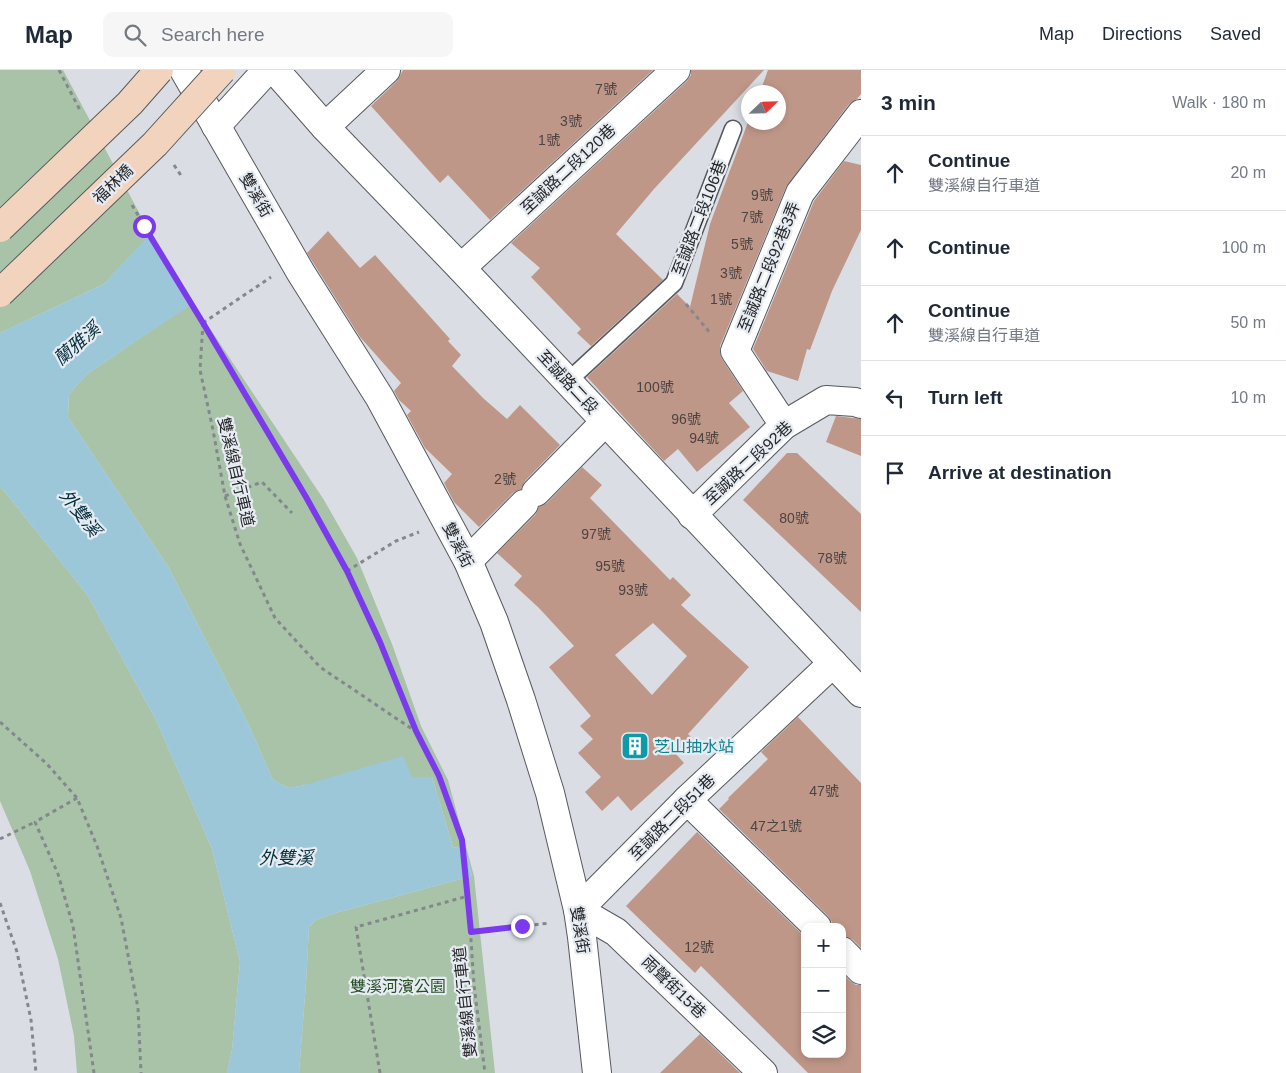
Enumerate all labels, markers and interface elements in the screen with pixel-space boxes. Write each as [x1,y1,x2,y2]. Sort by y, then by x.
search box [103,12,453,57]
text: Map [25,21,73,48]
icon: search [121,21,149,49]
text: Search here [161,24,265,45]
text: Map [1039,24,1074,44]
text: Directions [1102,24,1182,44]
text: Saved [1210,24,1261,44]
house number: 7號 [595,81,617,97]
north arrow [741,85,786,130]
text: 3 min [881,91,936,114]
text: Walk · 180 m [1172,94,1266,111]
house number: 3號 [560,113,582,129]
street label: 至誠路二段120巷 [517,121,619,217]
house number: 1號 [538,132,560,148]
text: Continue [928,150,1010,171]
street label: 至誠路二段106巷 [669,158,729,278]
icon: ahead [881,159,909,187]
street label: 福林橋 [90,161,136,207]
text: 20 m [1230,164,1266,181]
street label: 雙溪街 [237,170,275,220]
text: 雙溪線自行車道 [928,177,1040,194]
house number: 9號 [751,187,773,203]
street label: 至誠路二段92巷3弄 [735,200,803,334]
house number: 7號 [741,209,763,225]
route start [133,215,156,238]
icon: ahead [881,234,909,262]
house number: 5號 [731,236,753,252]
text: Continue [928,237,1010,258]
text: 100 m [1222,239,1266,256]
house number: 3號 [720,265,742,281]
house number: 1號 [710,291,732,307]
text: Continue [928,300,1010,321]
icon: ahead [881,309,909,337]
text: 50 m [1230,314,1266,331]
water label: 蘭雅溪 [50,317,106,369]
text: 雙溪線自行車道 [928,327,1040,344]
street label: 至誠路二段 [534,347,602,417]
house number: 100號 [636,379,674,395]
icon: left [881,384,909,412]
text: Turn left [928,387,1003,408]
text: 10 m [1230,389,1266,406]
house number: 96號 [671,411,701,427]
street label: 雙溪線自行車道 [215,416,257,528]
street label: 至誠路二段92巷 [701,418,795,508]
house number: 94號 [689,430,719,446]
icon: arrive [881,459,909,487]
text: Arrive at destination [928,462,1112,483]
house number: 2號 [494,471,516,487]
water label: 外雙溪 [55,486,106,543]
house number: 80號 [779,510,809,526]
street label: 雙溪街 [440,520,476,570]
house number: 97號 [581,526,611,542]
house number: 78號 [817,550,847,566]
house number: 95號 [595,558,625,574]
house number: 93號 [618,582,648,598]
building icon: 芝山抽水站 [620,731,650,761]
place label: 芝山抽水站 [654,738,734,755]
street label: 至誠路二段51巷 [626,771,718,863]
house number: 47號 [809,783,839,799]
house number: 47之1號 [750,818,802,834]
water label: 外雙溪 [259,848,316,868]
street label: 雙溪街 [568,905,592,955]
route end [511,915,534,938]
map controls [801,923,846,1058]
button: + [801,923,846,968]
house number: 12號 [684,939,714,955]
street label: 雙溪線自行車道 [451,945,479,1059]
street label: 雨聲街15巷 [639,952,709,1022]
button: − [801,968,846,1013]
park label: 雙溪河濱公園 [350,978,446,995]
button: layers [801,1013,846,1058]

